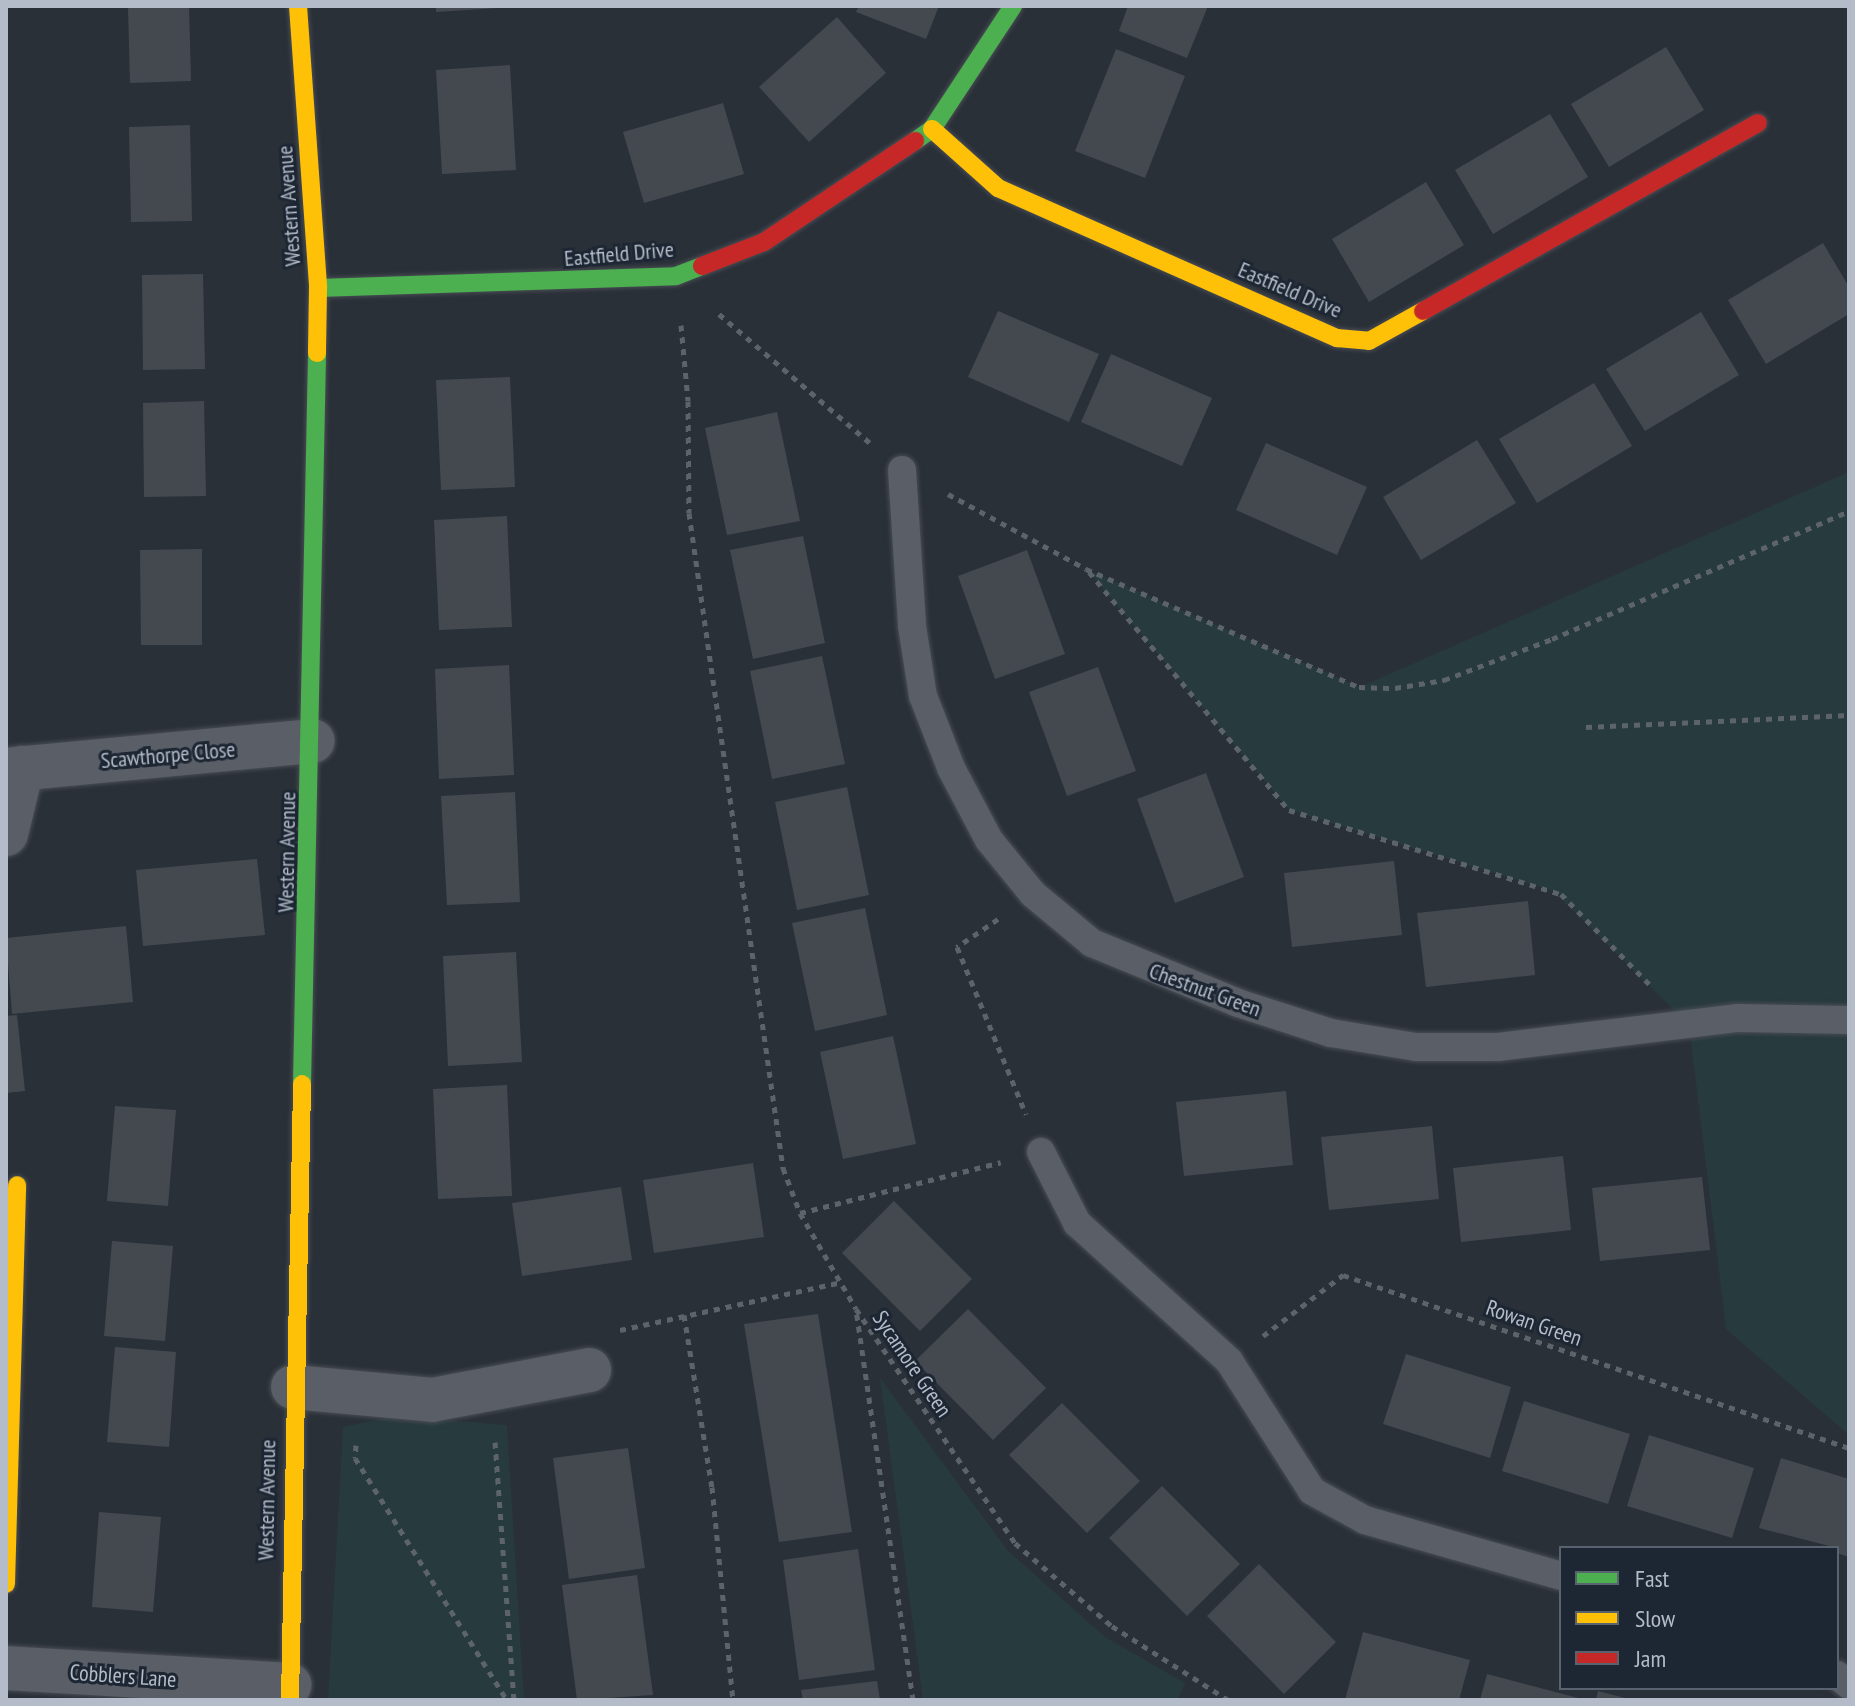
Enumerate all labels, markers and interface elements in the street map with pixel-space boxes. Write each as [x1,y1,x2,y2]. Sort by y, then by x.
street label: Western Avenue [272,144,306,268]
street label: Eastfield Drive [563,236,675,272]
street label: Eastfield Drive [1234,256,1346,324]
street label: Scawthorpe Close [100,736,236,774]
street label: Western Avenue [273,791,301,913]
street label: Chestnut Green [1146,958,1264,1022]
street label: Rowan Green [1483,1294,1585,1352]
street label: Sycamore Green [867,1306,957,1422]
street label: Western Avenue [253,1439,281,1561]
legend [1559,1546,1839,1690]
text: Fast [1635,1563,1669,1594]
text: Slow [1635,1603,1675,1634]
text: Jam [1635,1643,1666,1674]
street label: Cobblers Lane [69,1659,177,1693]

